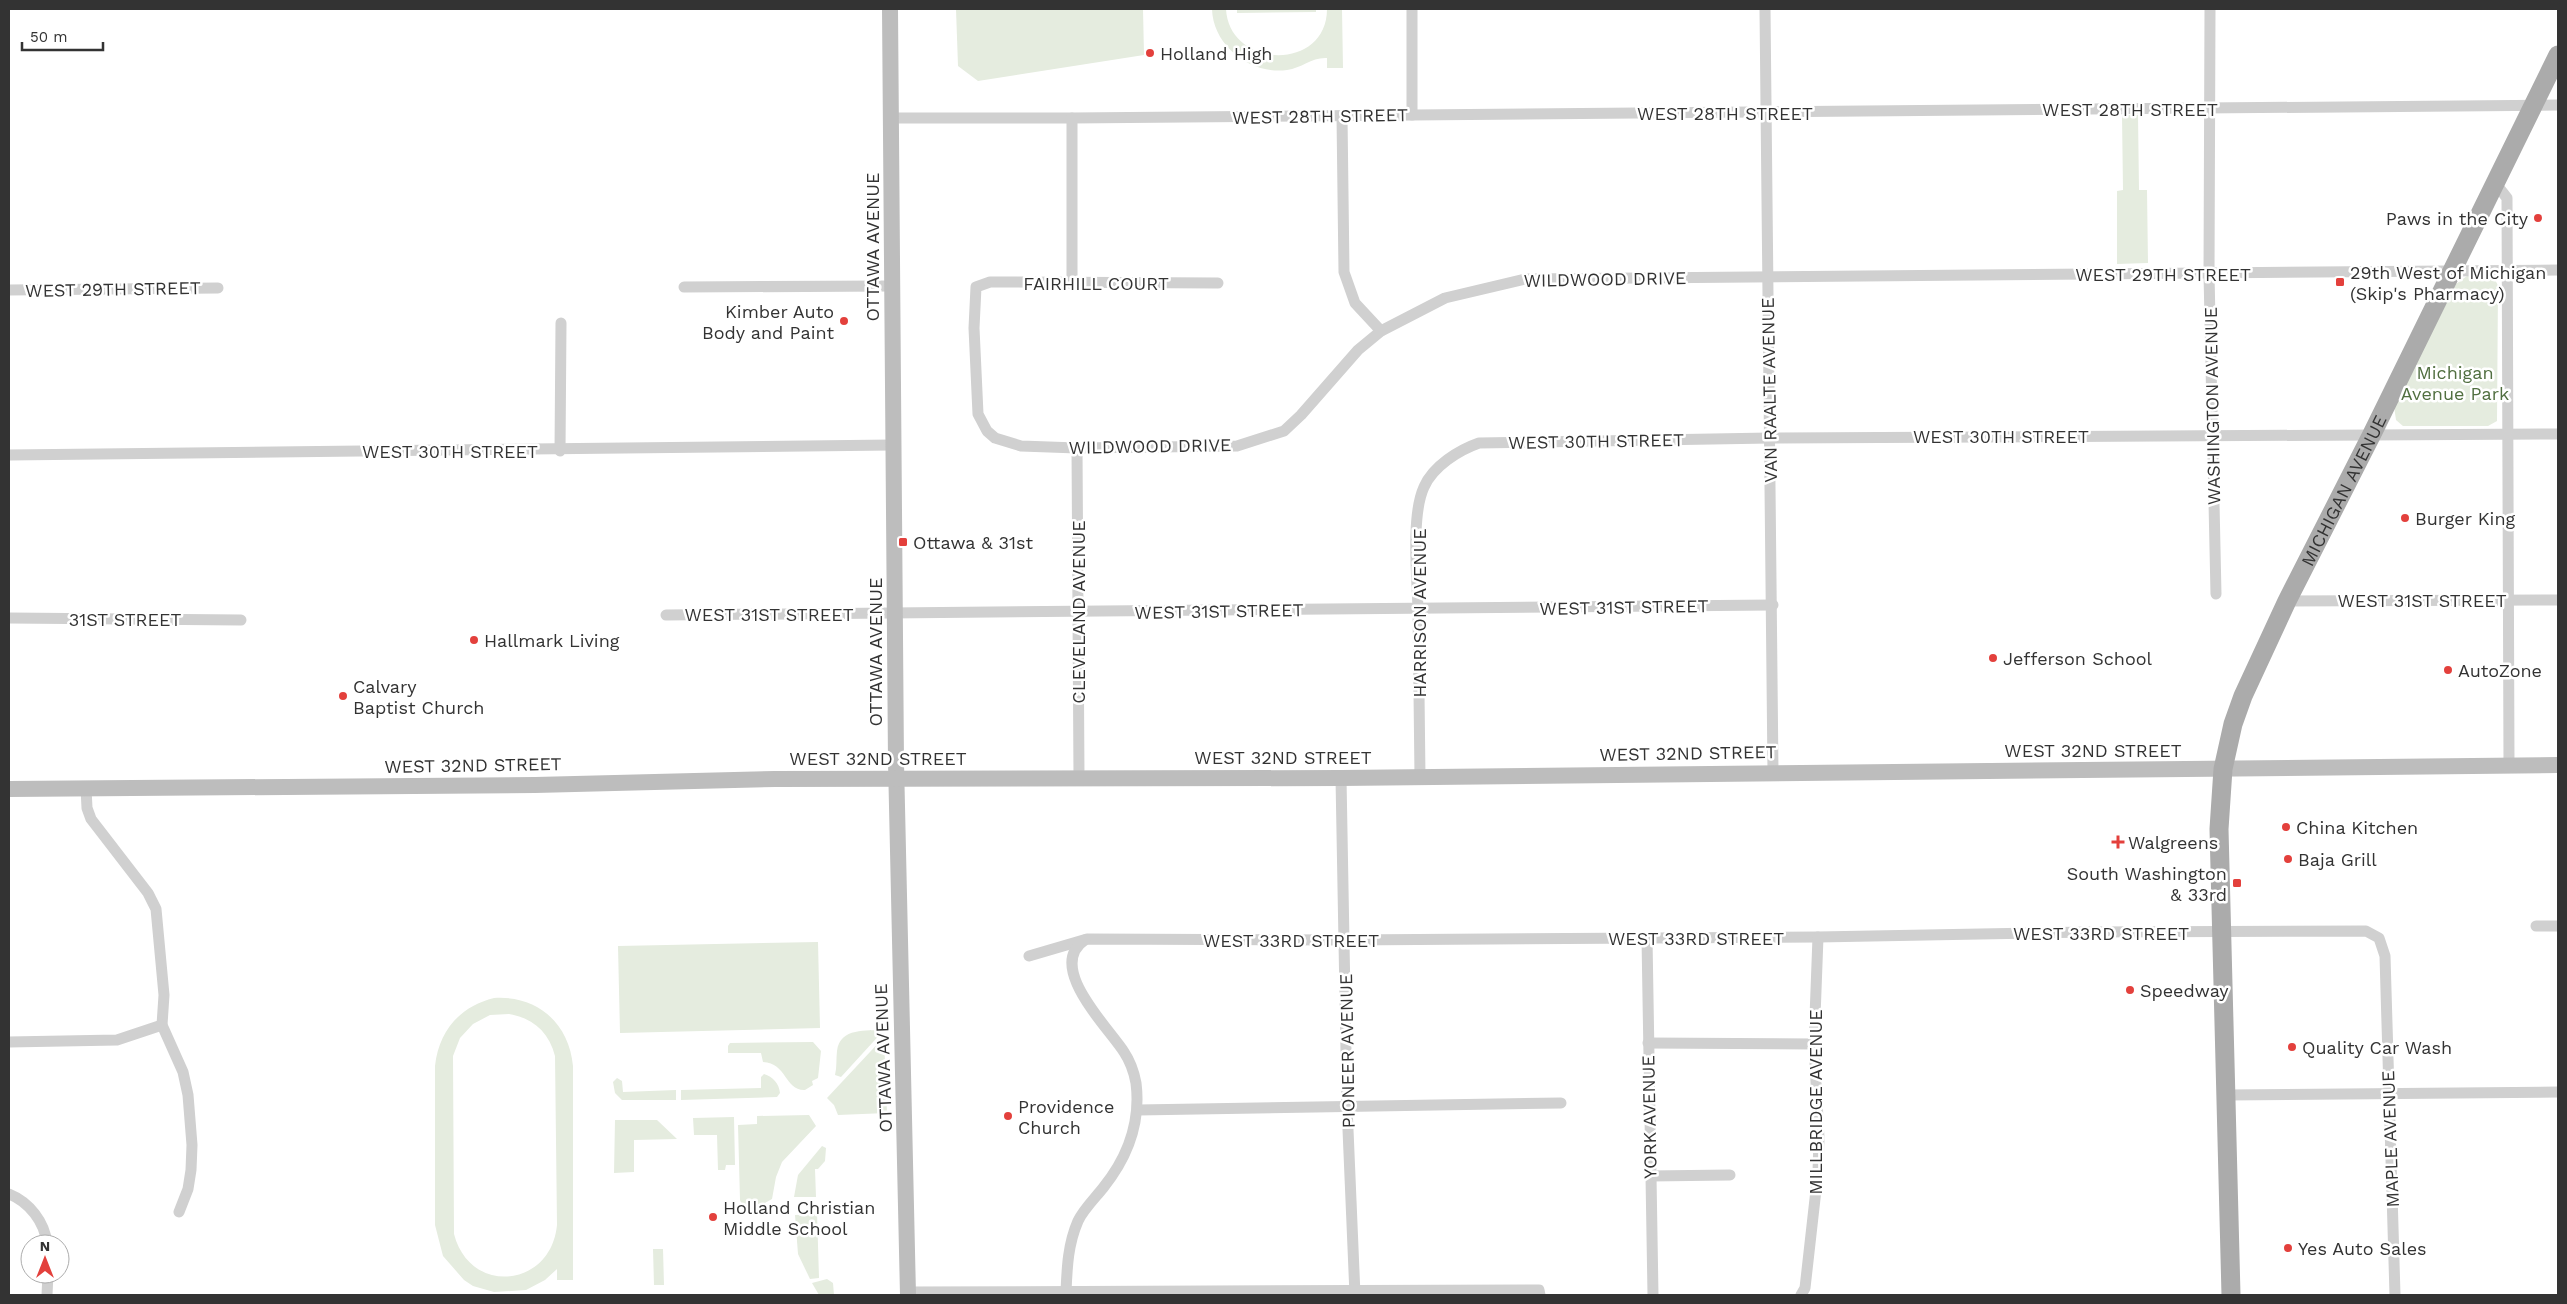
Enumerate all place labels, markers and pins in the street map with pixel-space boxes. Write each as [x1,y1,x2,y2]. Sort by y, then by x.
place label: Holland High [1160,43,1272,64]
marker: Holland High [1144,47,1156,59]
place label: Paws in the City [2386,208,2529,229]
marker: Paws in the City [2532,212,2544,224]
place label: 29th West of Michigan (Skip's Pharmacy) [2350,262,2546,304]
marker: 29th West of Michigan (Skip's Pharmacy) [2334,276,2346,288]
place label: Kimber Auto Body and Paint [702,301,834,343]
marker: Kimber Auto Body and Paint [838,315,850,327]
place label: Burger King [2415,508,2516,529]
marker: Burger King [2399,512,2411,524]
place label: Ottawa & 31st [913,532,1033,553]
marker: Ottawa & 31st [897,536,909,548]
place label: Hallmark Living [484,630,620,651]
marker: Hallmark Living [468,634,480,646]
place label: Jefferson School [2003,648,2153,669]
marker: Jefferson School [1987,652,1999,664]
place label: AutoZone [2458,660,2542,681]
marker: AutoZone [2442,664,2454,676]
place label: Calvary Baptist Church [353,676,484,718]
marker: Calvary Baptist Church [337,690,349,702]
place label: China Kitchen [2296,817,2418,838]
marker: China Kitchen [2280,821,2292,833]
place label: Walgreens [2128,832,2218,853]
marker: Walgreens [2112,836,2124,848]
place label: Baja Grill [2298,849,2377,870]
marker: Baja Grill [2282,853,2294,865]
place label: South Washington & 33rd [2067,863,2227,905]
marker: South Washington & 33rd [2231,877,2243,889]
place label: Speedway [2140,980,2229,1001]
marker: Speedway [2124,984,2136,996]
place label: Quality Car Wash [2302,1037,2452,1058]
marker: Quality Car Wash [2286,1041,2298,1053]
place label: Providence Church [1018,1096,1114,1138]
marker: Providence Church [1002,1110,1014,1122]
place label: Holland Christian Middle School [723,1197,875,1239]
marker: Holland Christian Middle School [707,1211,719,1223]
place label: Yes Auto Sales [2298,1238,2427,1259]
marker: Yes Auto Sales [2282,1242,2294,1254]

